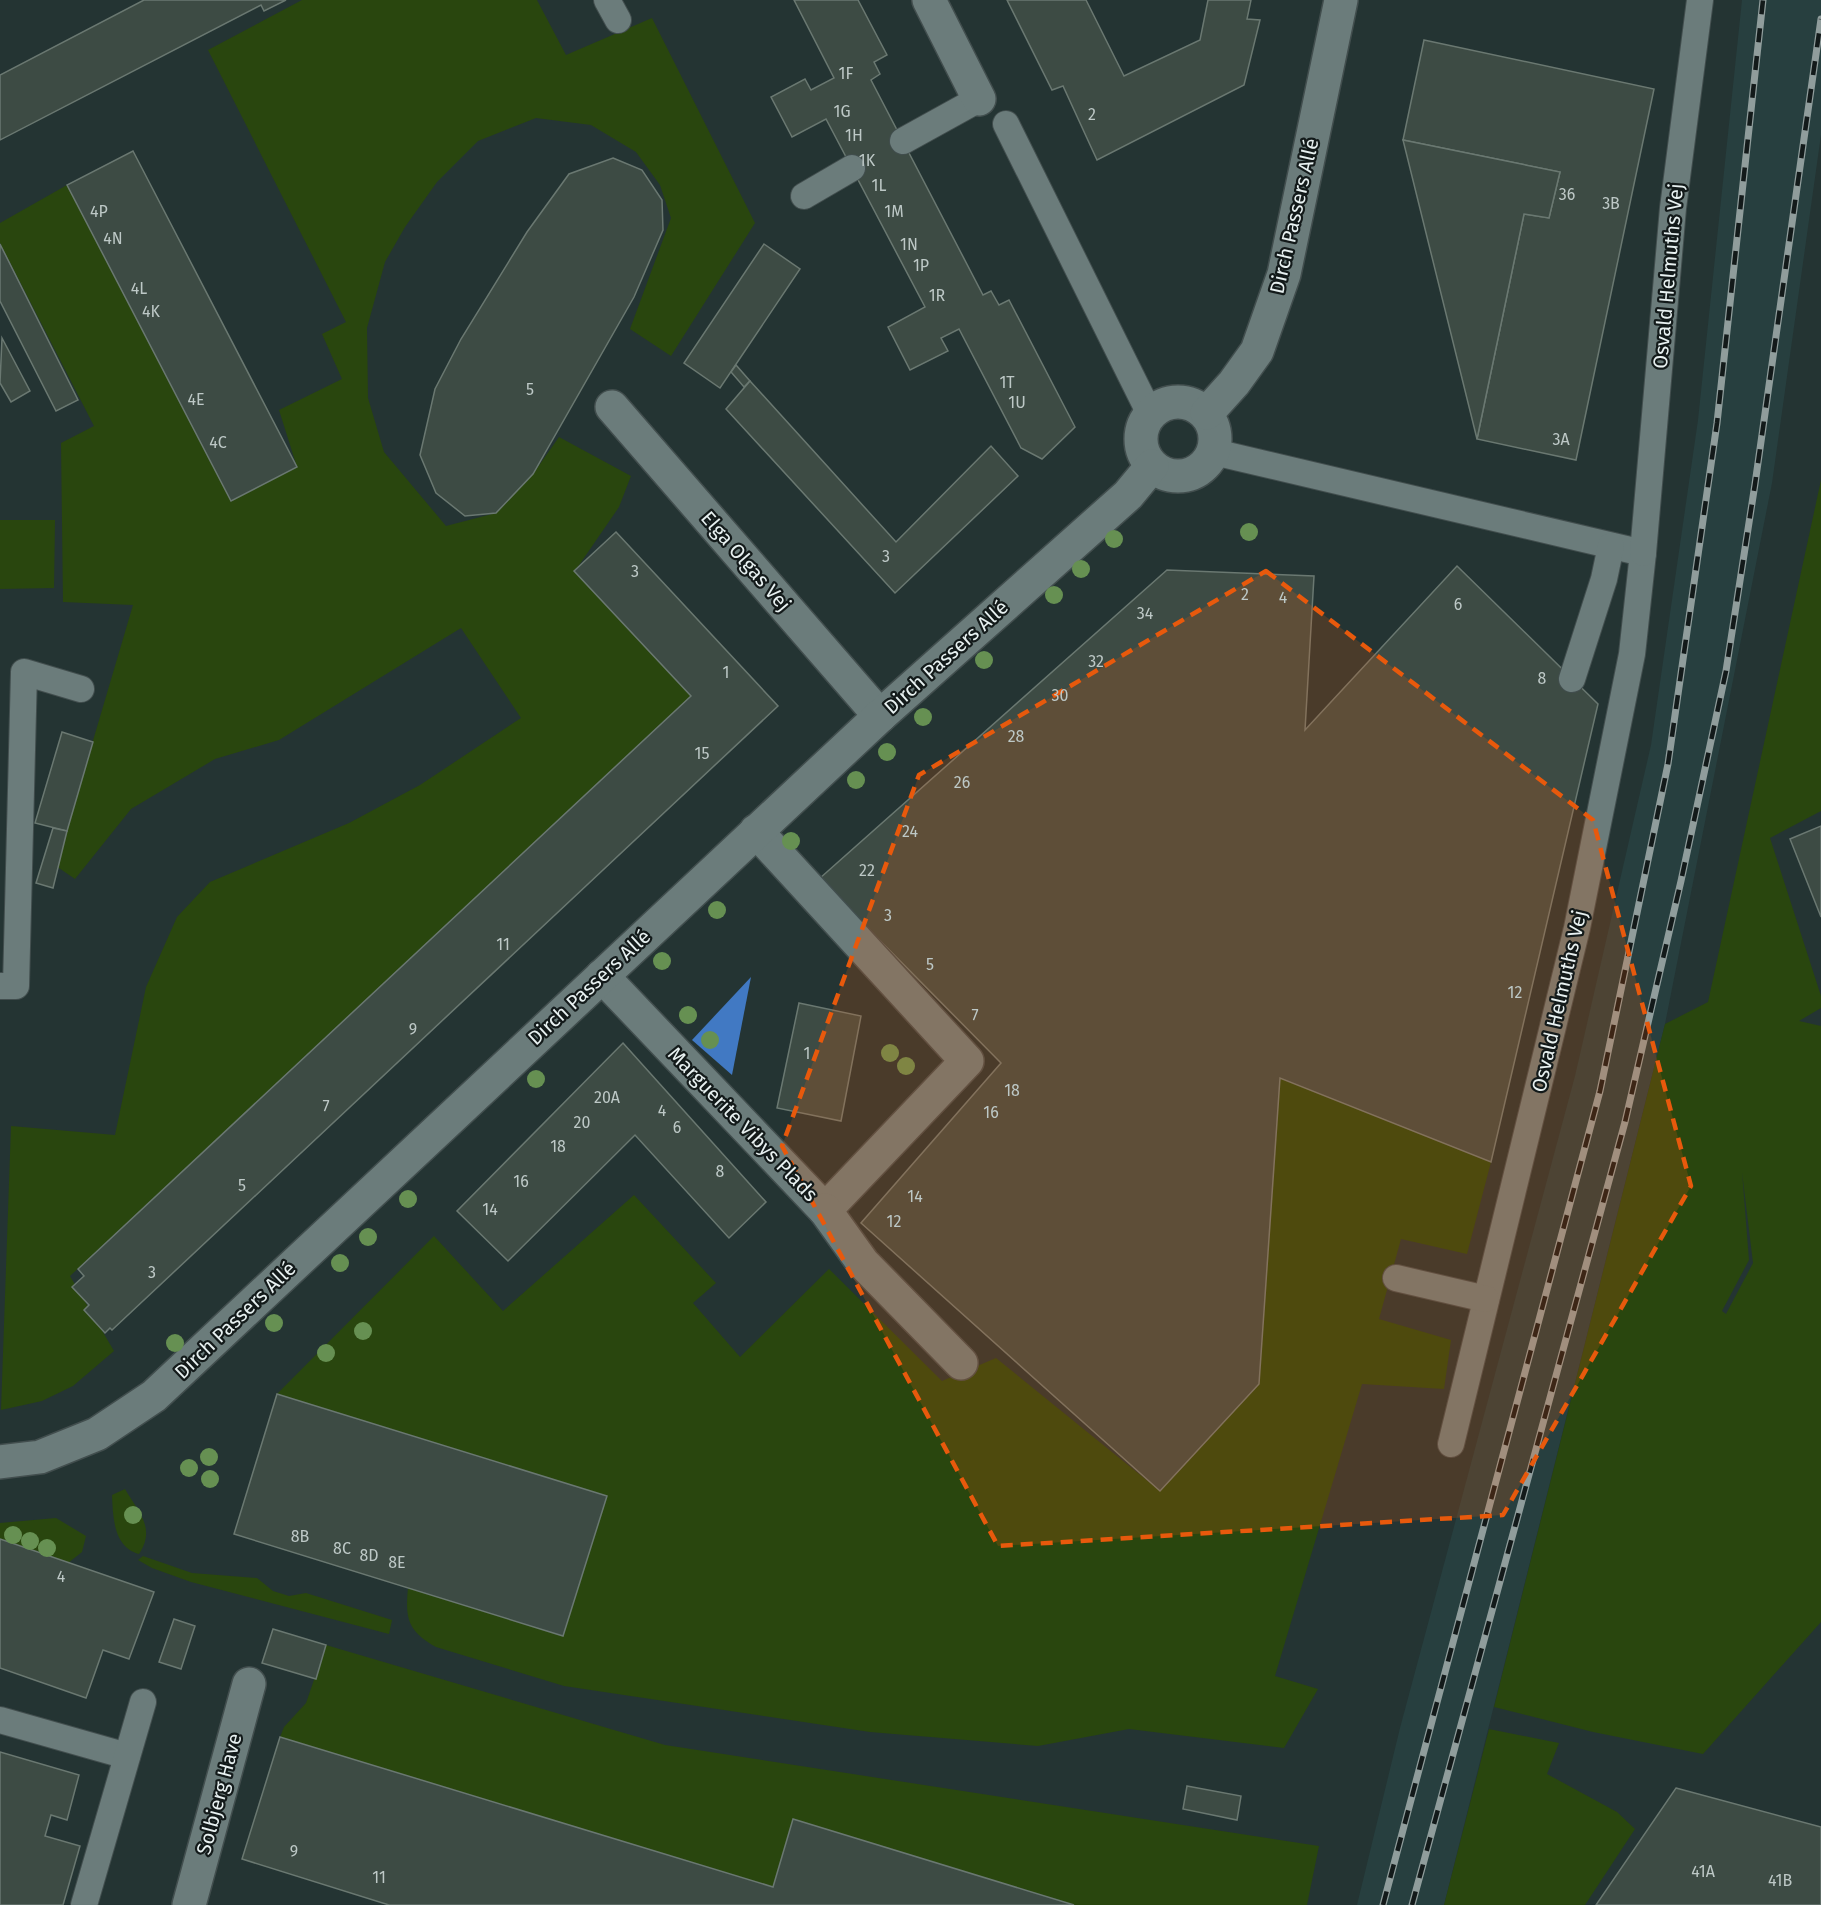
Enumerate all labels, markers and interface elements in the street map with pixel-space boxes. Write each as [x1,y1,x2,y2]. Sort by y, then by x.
house number: 1F [839,64,854,83]
house number: 1G [833,102,851,121]
house number: 2 [1088,105,1096,124]
house number: 1H [845,126,863,145]
street label: Dirch Passers Allé [1264,136,1324,296]
house number: 1K [859,151,876,170]
house number: 1L [872,176,886,195]
street label: Osvald Helmuths Vej [1648,182,1688,370]
house number: 36 [1559,185,1575,204]
house number: 3B [1602,194,1620,213]
house number: 4P [90,202,108,221]
house number: 1M [884,202,904,221]
house number: 4N [103,229,123,248]
house number: 1N [900,235,918,254]
house number: 1P [913,256,929,275]
house number: 4L [131,279,147,298]
house number: 1R [929,286,946,305]
house number: 4K [142,302,161,321]
house number: 1T [999,373,1015,392]
house number: 5 [526,380,534,399]
house number: 4E [187,390,205,409]
house number: 1U [1008,393,1026,412]
house number: 3A [1552,430,1570,449]
house number: 4C [209,433,227,452]
street label: Elga Olgas Vej [696,506,796,616]
house number: 3 [882,547,890,566]
house number: 3 [631,562,639,581]
house number: 2 [1241,585,1249,604]
house number: 4 [1279,588,1288,607]
street label: Dirch Passers Allé [879,595,1013,719]
house number: 6 [1454,595,1462,614]
house number: 34 [1137,604,1154,623]
house number: 32 [1088,652,1104,671]
house number: 1 [723,663,729,682]
house number: 8 [1538,669,1547,688]
house number: 30 [1052,686,1069,705]
house number: 28 [1008,727,1025,746]
house number: 15 [695,744,709,763]
house number: 26 [954,773,970,792]
house number: 24 [902,822,918,841]
house number: 22 [859,861,875,880]
house number: 3 [884,906,892,925]
street label: Osvald Helmuths Vej [1526,908,1592,1094]
street label: Dirch Passers Allé [523,924,655,1050]
house number: 11 [496,935,510,954]
house number: 5 [926,955,934,974]
house number: 12 [1508,983,1522,1002]
house number: 7 [971,1006,979,1025]
house number: 9 [409,1020,417,1039]
street label: Marguerite Vibys Plads [663,1042,823,1206]
house number: 1 [804,1044,810,1063]
house number: 18 [1004,1081,1020,1100]
house number: 20A [594,1088,621,1107]
house number: 7 [322,1097,330,1116]
house number: 4 [658,1101,667,1120]
house number: 16 [983,1103,999,1122]
house number: 20 [574,1113,590,1132]
house number: 6 [673,1118,681,1137]
house number: 18 [550,1137,566,1156]
house number: 8 [716,1162,725,1181]
house number: 16 [513,1172,529,1191]
house number: 5 [238,1176,246,1195]
house number: 14 [907,1187,923,1206]
house number: 14 [482,1200,498,1219]
house number: 12 [887,1212,901,1231]
street label: Dirch Passers Allé [170,1256,300,1384]
house number: 3 [148,1263,156,1282]
house number: 8B [291,1527,310,1546]
house number: 8C [333,1539,351,1558]
house number: 8D [359,1546,379,1565]
house number: 8E [388,1553,406,1572]
house number: 4 [57,1567,66,1586]
street label: Solbjerg Have [191,1731,247,1857]
house number: 9 [290,1842,298,1861]
house number: 41A [1691,1862,1716,1881]
house number: 11 [372,1868,386,1887]
house number: 41B [1768,1871,1792,1890]

